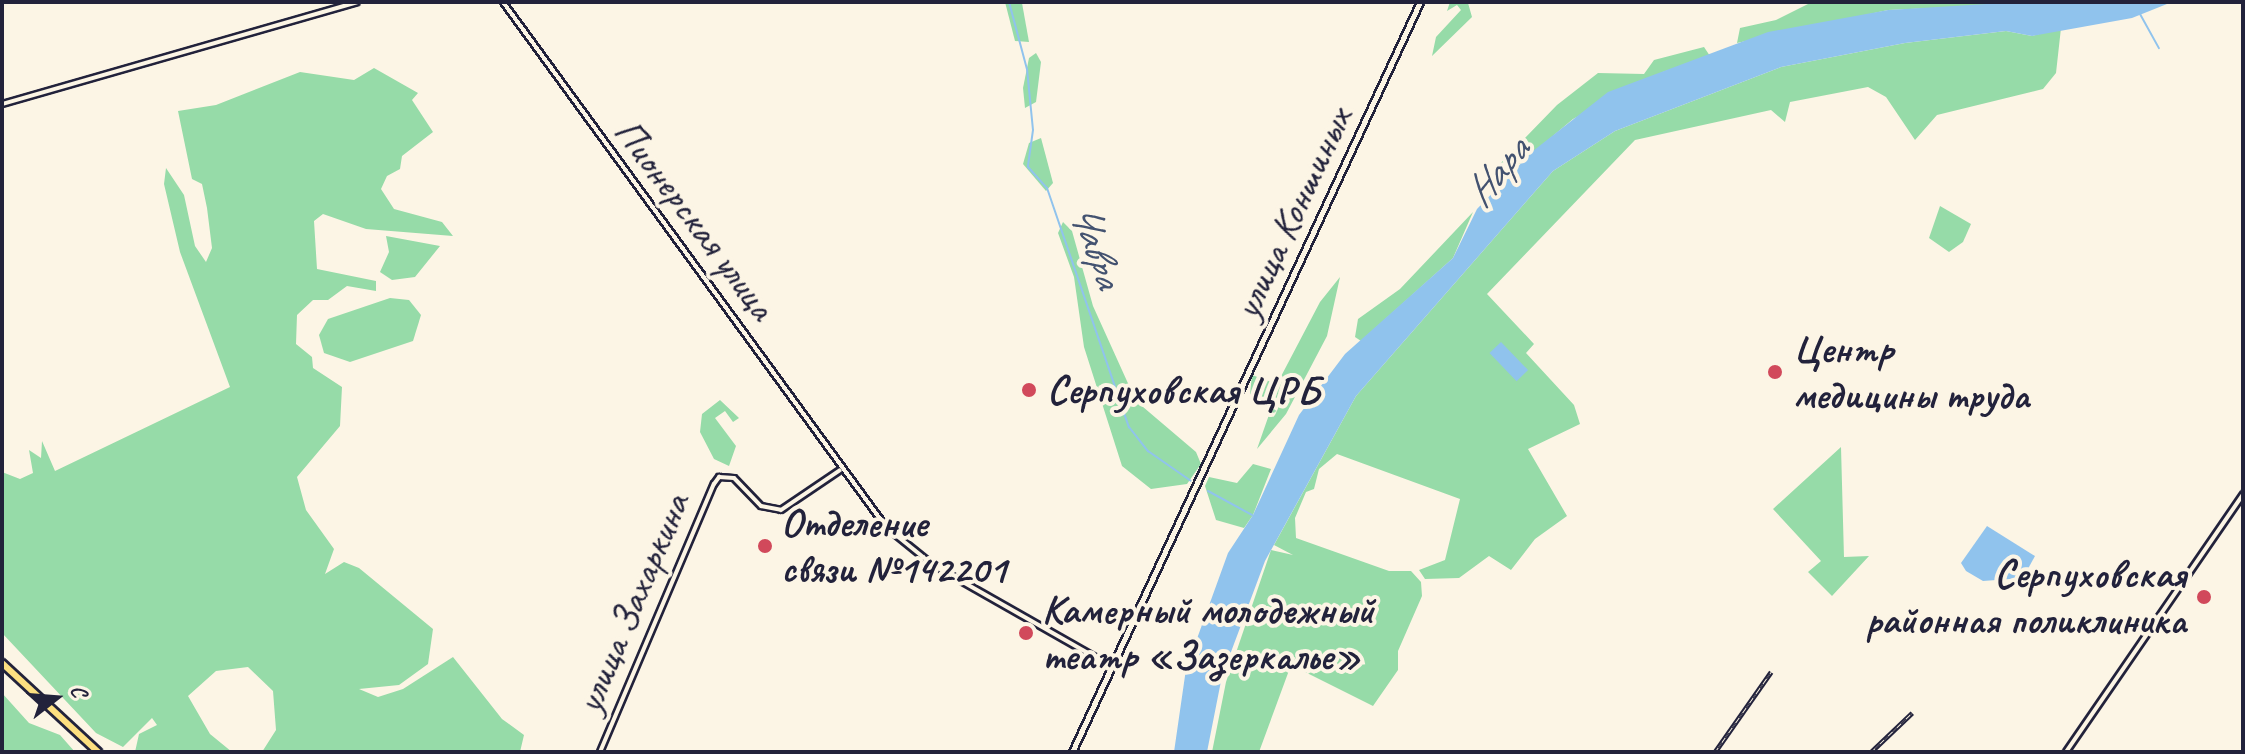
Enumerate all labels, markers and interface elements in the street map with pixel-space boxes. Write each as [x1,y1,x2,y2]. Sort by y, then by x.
street label: улица Коншиных [1223,101,1361,325]
street label: Пионерская улица [602,107,788,331]
water label: Нара [1454,127,1540,217]
water label: Чавра [1058,196,1134,294]
place label: Центр медицины труда [1793,325,2029,419]
marker: Центр медицины труда [1764,361,1786,383]
place label: Серпуховская ЦРБ [1047,366,1320,414]
marker: Серпуховская ЦРБ [1018,379,1040,401]
street label: улица Захаркина [564,486,700,720]
place label: Отделение связи №142201 [781,499,1006,593]
marker: Отделение связи №142201 [756,537,774,555]
place label: Серпуховская районная поликлиника [1863,550,2186,644]
place label: Камерный молодежный театр «Зазеркалье» [1042,586,1374,680]
marker: Серпуховская районная поликлиника [2193,586,2215,608]
marker: Камерный молодежный театр «Зазеркалье» [1017,624,1035,642]
north arrow [16,658,96,738]
text: С [64,682,94,700]

